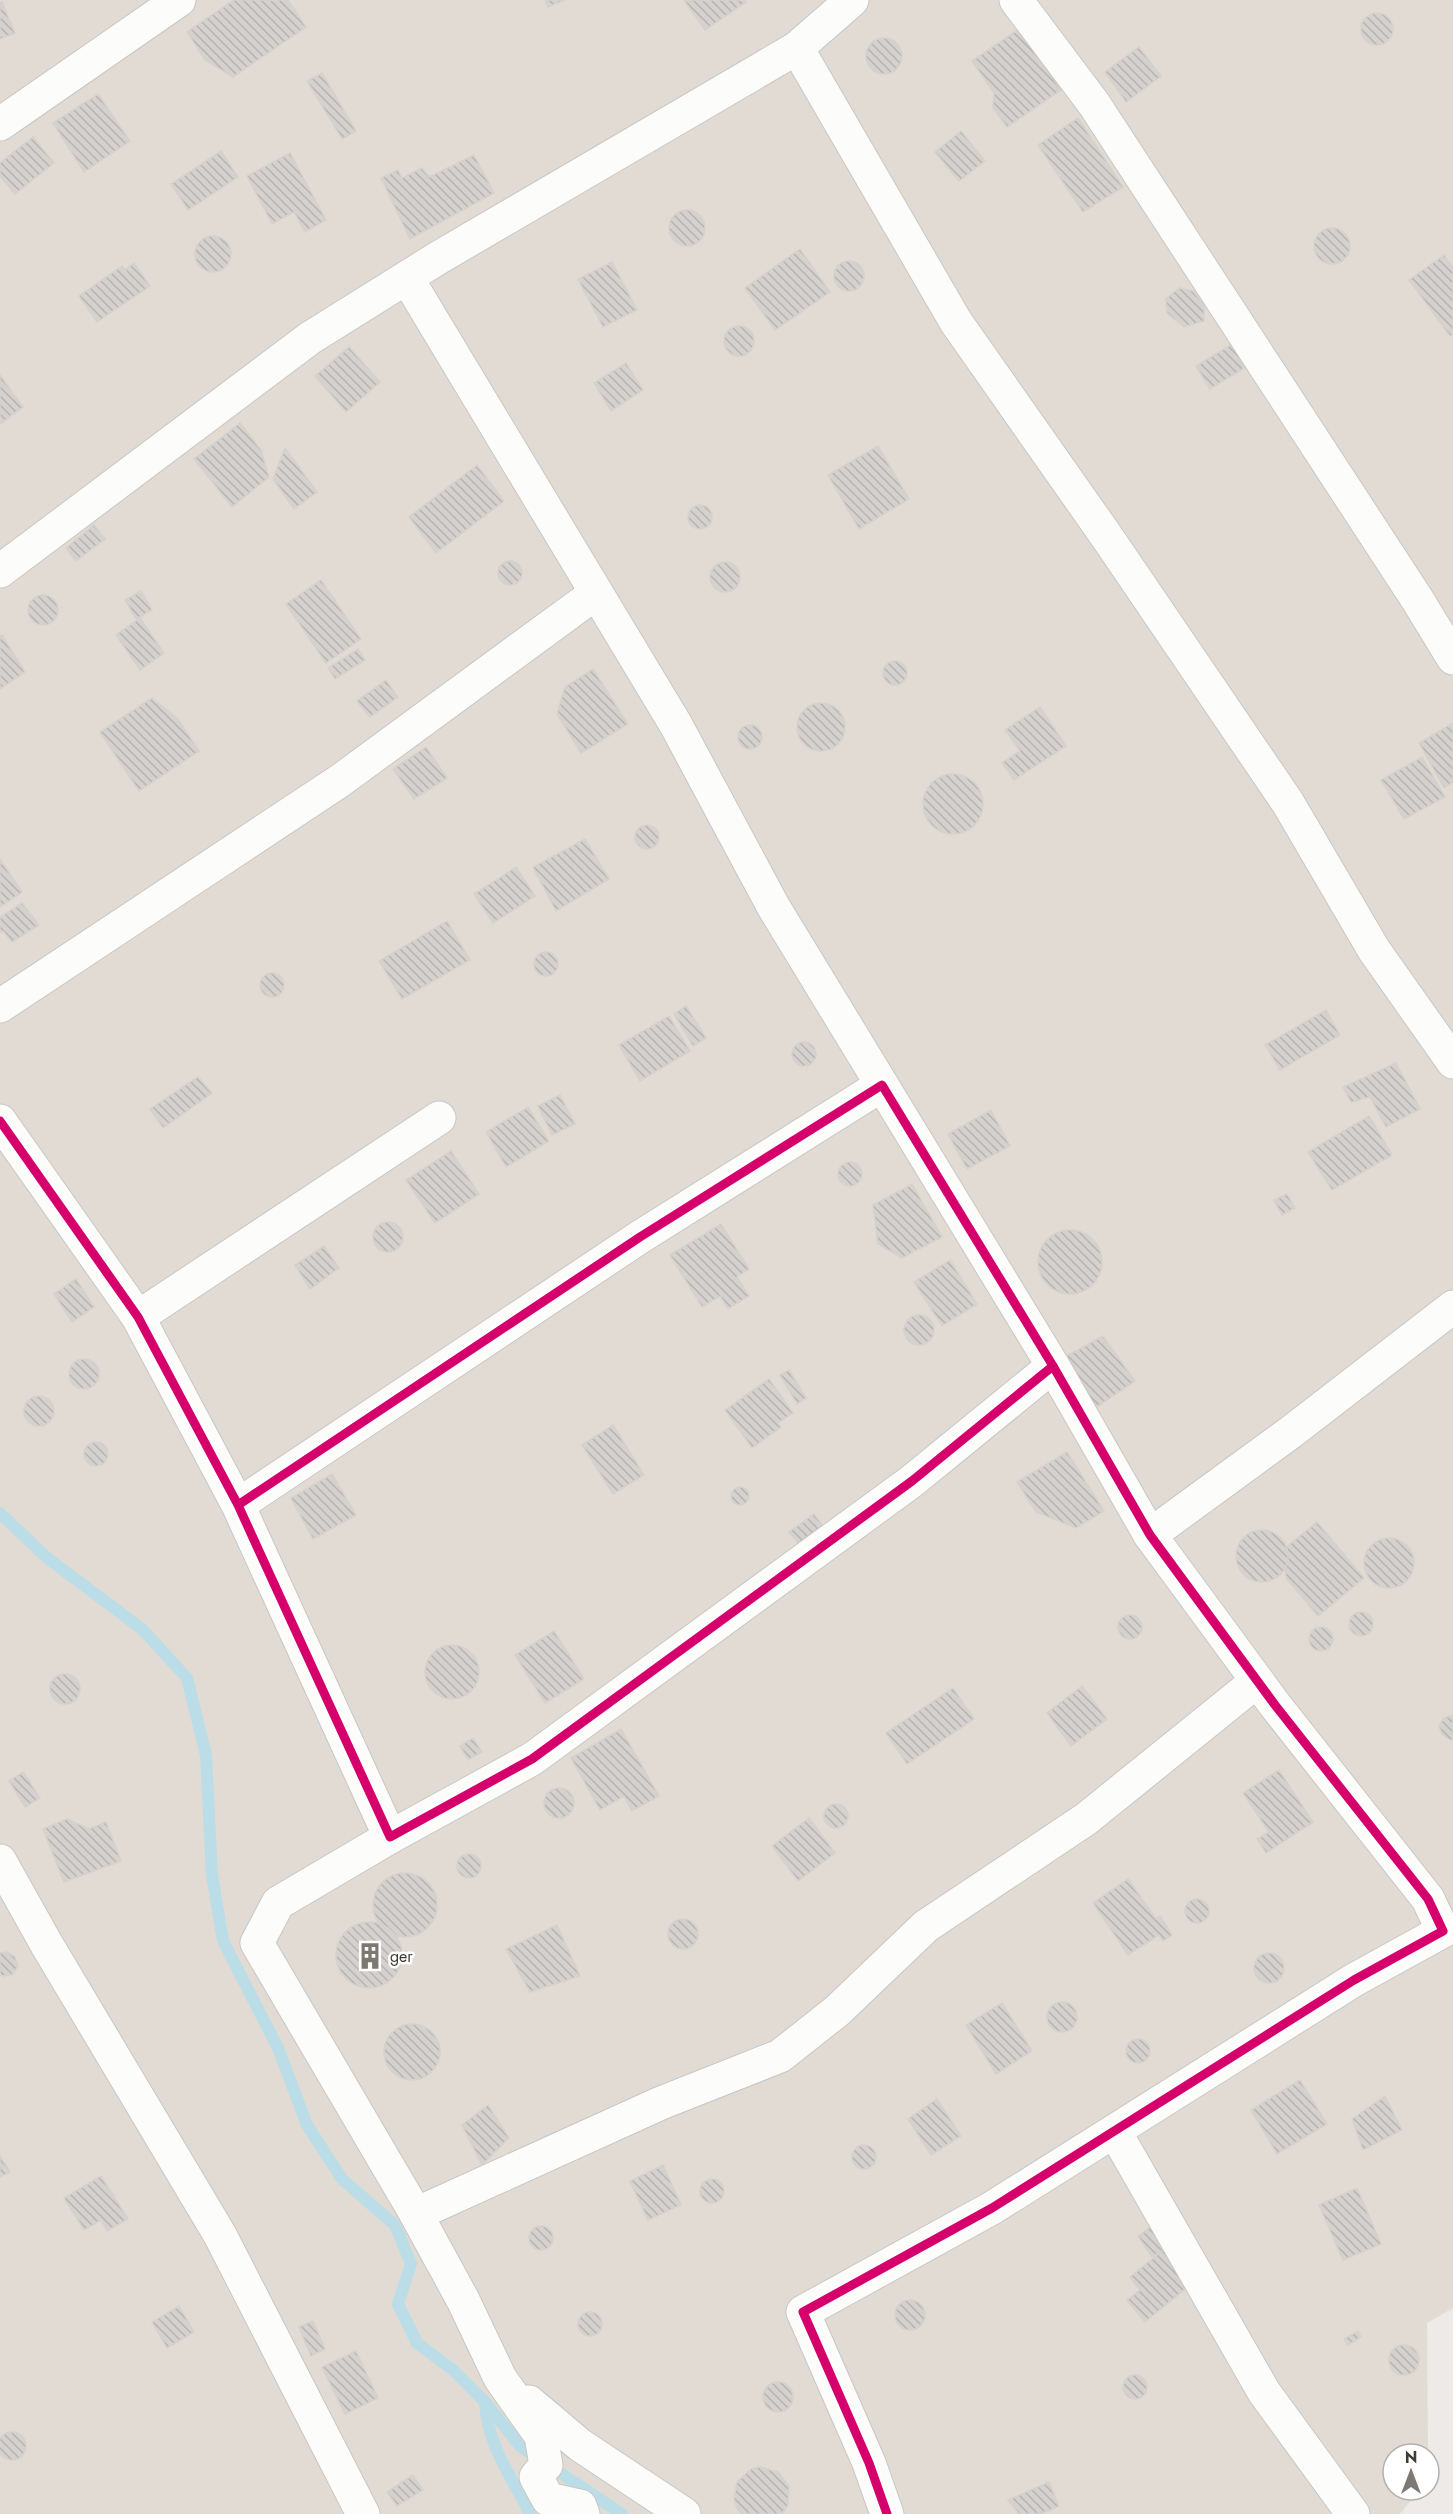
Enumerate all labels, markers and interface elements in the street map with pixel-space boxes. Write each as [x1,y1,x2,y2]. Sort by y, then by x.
building icon: ger [355,1941,385,1971]
place label: ger [390,1945,413,1968]
north arrow [1381,2442,1441,2502]
text: N [1405,2446,1417,2469]

